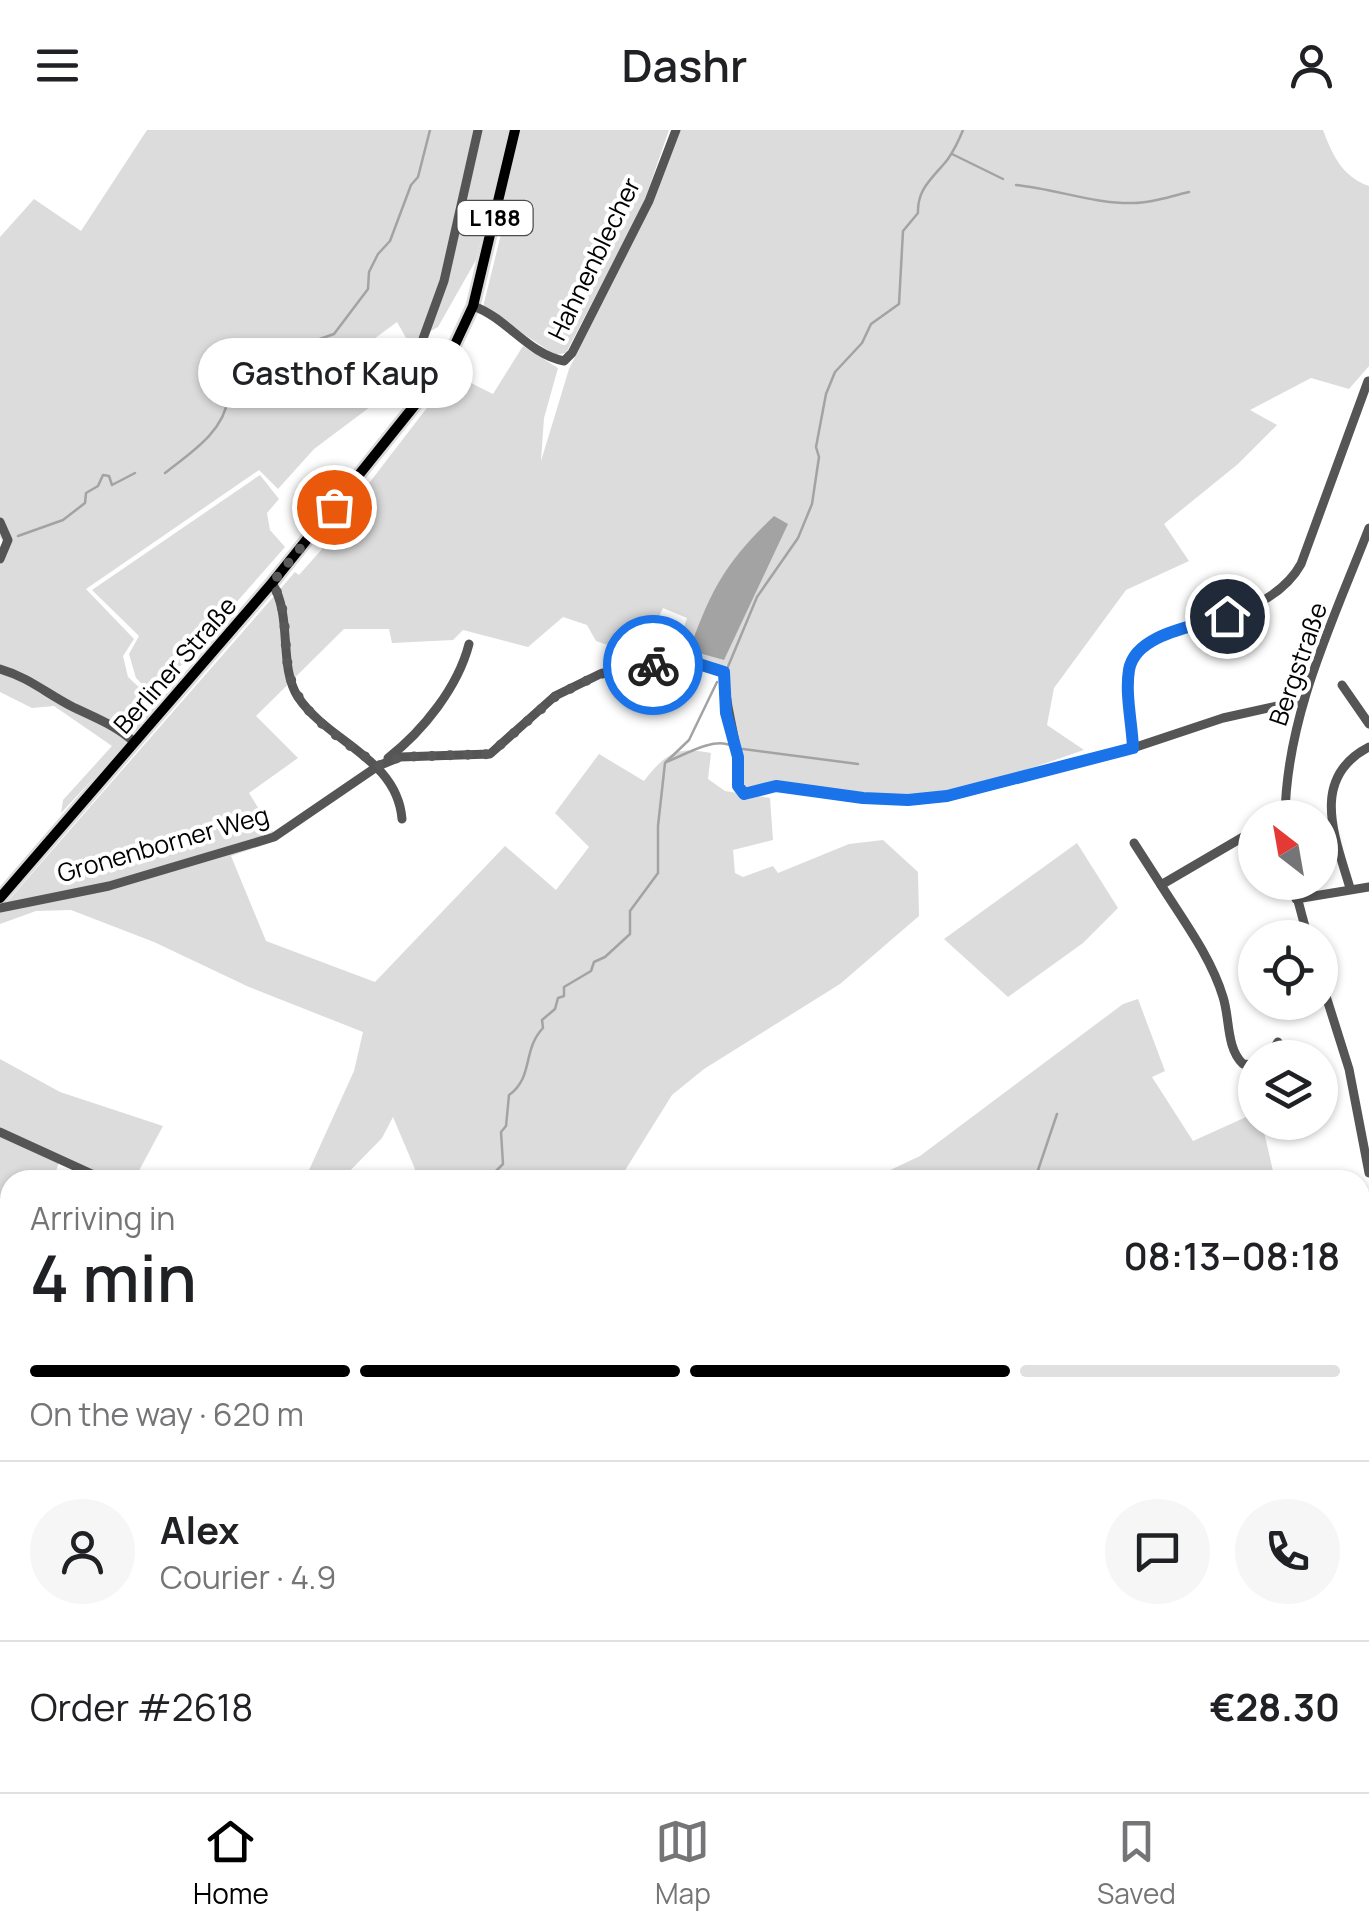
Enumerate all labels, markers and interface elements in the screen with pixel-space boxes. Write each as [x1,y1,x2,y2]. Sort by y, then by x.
text: Dashr [622,34,747,96]
icon: menu [30,38,85,93]
icon: person [1284,38,1339,93]
street label: Hahnenblecher [539,171,648,346]
road number: L 188 [458,201,532,235]
callout: Gasthof Kaup [196,337,472,407]
text: Gasthof Kaup [232,351,439,395]
pin [292,465,377,550]
icon: bag [307,480,362,535]
pin [1185,574,1270,659]
street label: Berliner Straße [105,589,244,741]
icon: home [1200,589,1255,644]
street label: Bergstraße [1260,597,1335,730]
courier [603,615,703,715]
icon: bike [626,638,681,693]
street label: Gronenborner Weg [53,797,273,890]
north arrow [1238,800,1338,900]
map controls [1238,800,1338,1140]
button: locate [1238,920,1338,1020]
button: layers [1238,1040,1338,1140]
text: Arriving in [30,1196,175,1240]
text: 08:13–08:18 [1123,1229,1340,1281]
text: 4 min [30,1233,197,1322]
text: On the way · 620 m [30,1392,304,1436]
button: person [30,1499,135,1604]
button: chat [1105,1499,1210,1604]
button: phone [1235,1499,1340,1604]
text: Alex [160,1503,239,1555]
text: Courier · 4.9 [160,1555,336,1599]
text: Order #2618 [30,1680,253,1732]
text: €28.30 [1210,1680,1340,1732]
tab: Home [193,1814,269,1912]
tab: Map [655,1814,711,1912]
tab: Saved [1097,1814,1176,1912]

